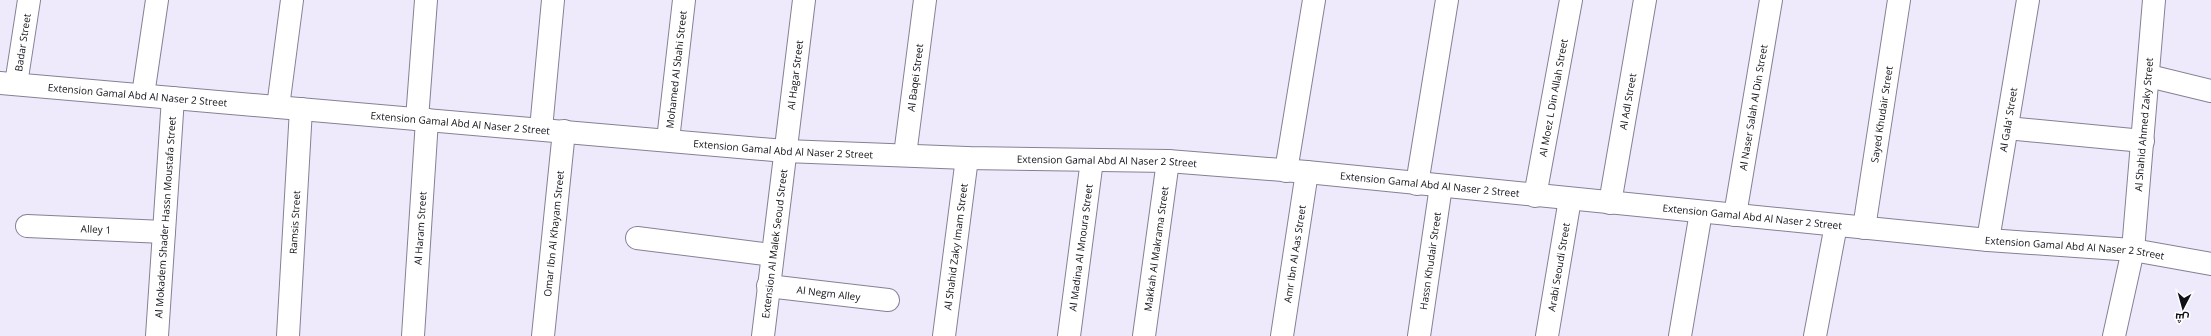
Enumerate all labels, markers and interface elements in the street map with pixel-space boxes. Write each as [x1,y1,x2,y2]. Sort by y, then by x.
street label: Mohamed Al Sbahi Street [662,10,690,129]
street label: Badar Street [11,12,34,72]
street label: Al Moez L Din Allah Street [1535,37,1571,158]
street label: Al Hagar Street [784,39,806,111]
street label: Al Baqei Street [904,42,926,112]
street label: Al Naser Salah Al Din Street [1736,43,1771,172]
street label: Al Shahid Ahmed Zaky Street [2131,57,2156,192]
street label: Sayed Khudair Street [1867,65,1896,164]
street label: Al Adl Street [1616,72,1639,131]
street label: Extension Gamal Abd Al Naser 2 Street [47,80,228,110]
street label: Al Gala' Street [1996,86,2020,153]
street label: Extension Gamal Abd Al Naser 2 Street [370,108,551,138]
street label: Al Mokadem Shader Hassn Moustafa Street [151,115,179,319]
street label: Extension Gamal Abd Al Naser 2 Street [693,136,874,161]
street label: Extension Gamal Abd Al Naser 2 Street [1017,152,1198,170]
street label: Extension Al Malek Seoud Street [758,168,790,319]
street label: Extension Gamal Abd Al Naser 2 Street [1340,168,1521,200]
street label: Omar Ibn Al Khayam Street [540,169,567,297]
street label: Al Shahid Zaky Imam Street [940,182,971,311]
street label: Al Madina Al Mnoura Street [1065,183,1096,312]
street label: Makkah Al Makrama Street [1140,185,1171,312]
street label: Ramsis Street [286,190,303,254]
street label: Al Haram Street [411,190,429,266]
street label: Extension Gamal Abd Al Naser 2 Street [1662,201,1843,232]
street label: Amr Ibn Al Aas Street [1280,204,1309,304]
street label: Hassn Khudair Street [1416,211,1444,311]
street label: Alley 1 [80,221,111,237]
street label: Arabi Seoudi Street [1544,221,1573,312]
street label: Extension Gamal Abd Al Naser 2 Street [1984,233,2166,263]
street label: Al Negm Alley [796,282,862,304]
north arrow [2163,288,2203,328]
text: ش [2174,310,2190,327]

